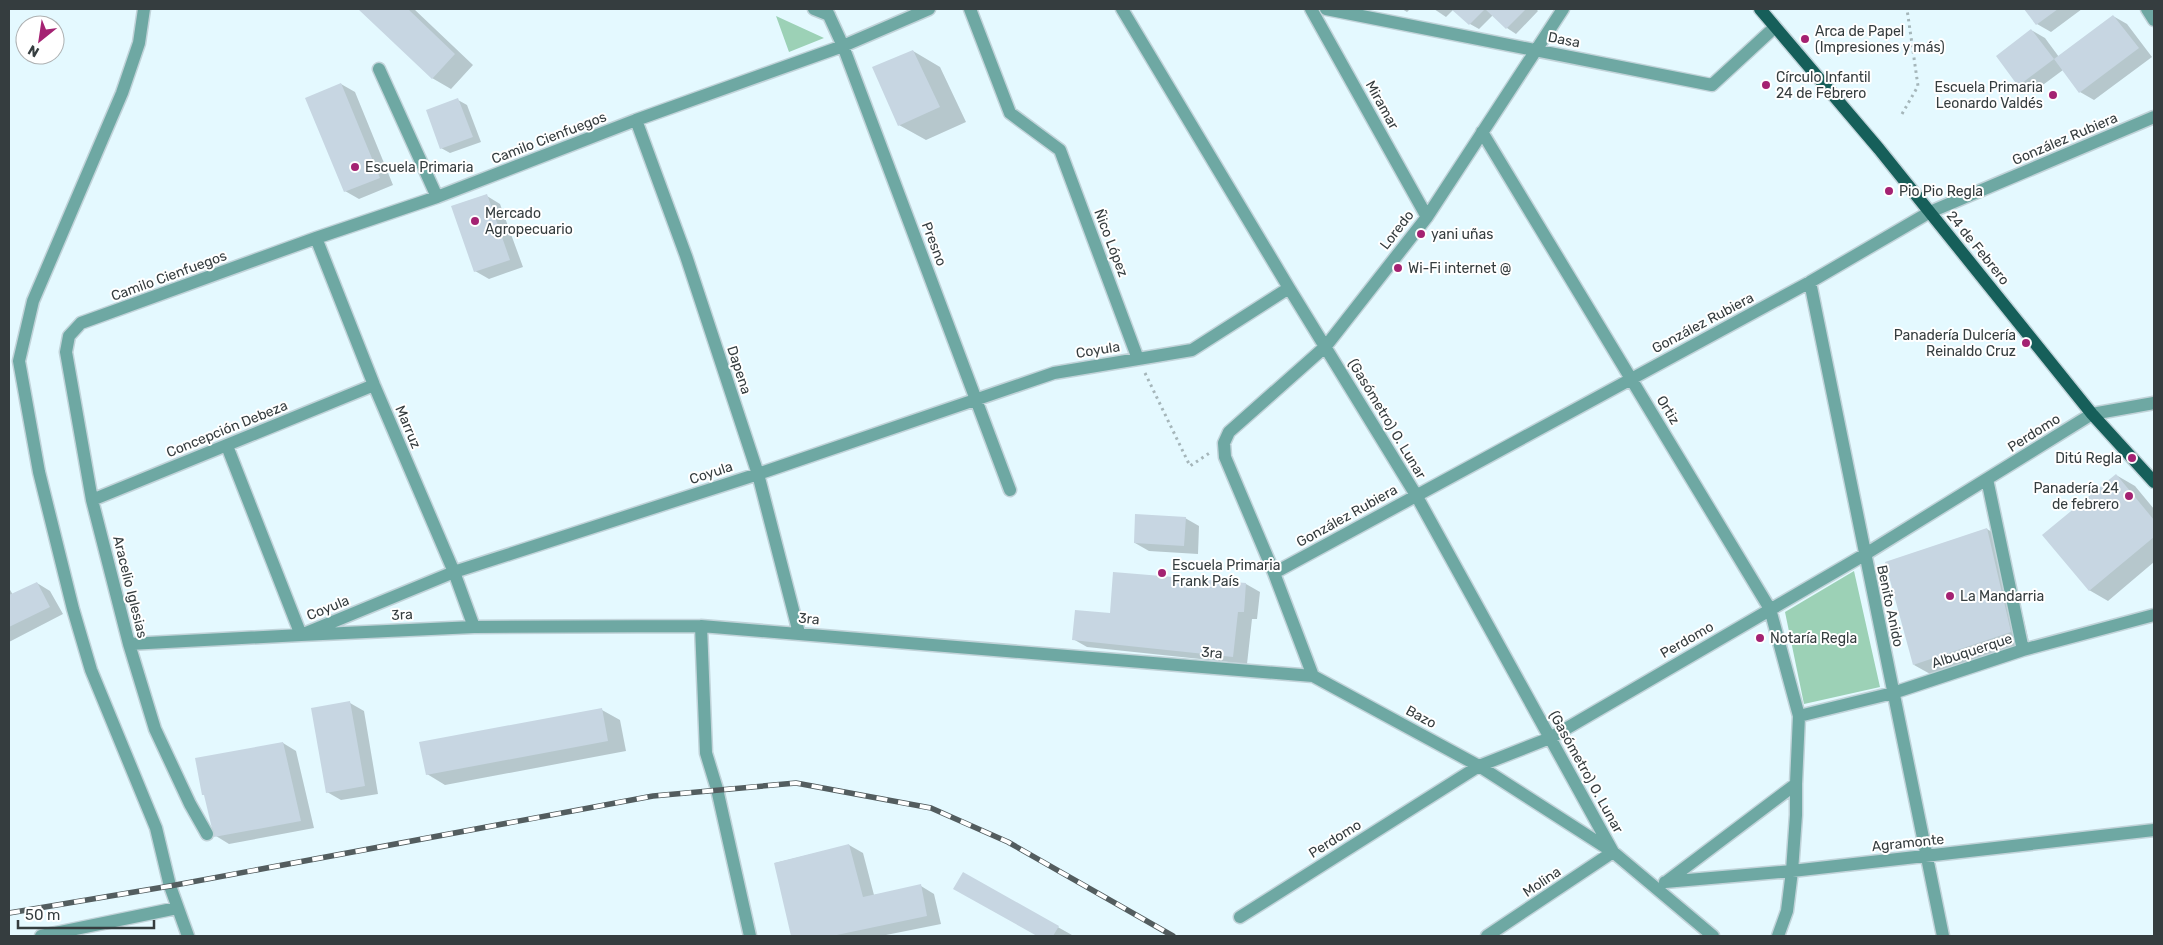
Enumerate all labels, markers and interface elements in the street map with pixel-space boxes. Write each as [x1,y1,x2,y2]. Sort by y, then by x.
north arrow [15,15,65,65]
place label: Arca de Papel (Impresiones y más) [1815,23,1945,56]
street label: Dasa [1547,29,1581,51]
marker: Arca de Papel (Impresiones y más) [1799,33,1811,45]
text: N [25,41,42,61]
place label: Círculo Infantil 24 de Febrero [1776,69,1871,102]
street label: Miramar [1362,78,1403,133]
marker: Círculo Infantil 24 de Febrero [1760,79,1772,91]
place label: Escuela Primaria Leonardo Valdés [1935,79,2043,112]
marker: Escuela Primaria Leonardo Valdés [2047,89,2059,101]
street label: Camilo Cienfuegos [489,108,609,168]
street label: González Rubiera [2010,109,2120,169]
place label: Escuela Primaria [365,159,474,176]
marker: Escuela Primaria [349,161,361,173]
place label: Pio Pio Regla [1899,183,1983,200]
marker: Pio Pio Regla [1883,185,1895,197]
place label: Mercado Agropecuario [485,205,573,238]
street label: Ñico López [1090,206,1133,279]
street label: Loredo [1376,207,1418,253]
street label: 24 de Febrero [1943,208,2013,288]
marker: Mercado Agropecuario [469,215,481,227]
street label: Presno [918,220,950,268]
place label: yani uñas [1431,226,1493,243]
marker: yani uñas [1415,228,1427,240]
street label: Camilo Cienfuegos [109,247,229,305]
place label: Wi-Fi internet @ [1408,260,1512,277]
marker: Wi-Fi internet @ [1392,262,1404,274]
street label: González Rubiera [1649,289,1757,357]
place label: Panadería Dulcería Reinaldo Cruz [1894,327,2016,360]
marker: Panadería Dulcería Reinaldo Cruz [2020,337,2032,349]
street label: Coyula [1075,338,1121,362]
street label: Dapena [723,344,755,396]
street label: (Gasómetro) O. Lunar [1344,356,1430,483]
street label: Ortiz [1653,392,1683,428]
street label: Concepción Debeza [164,397,290,461]
street label: Marruz [391,403,425,451]
street label: Perdomo [2005,410,2063,456]
place label: Ditú Regla [2055,450,2122,467]
marker: Ditú Regla [2126,452,2138,464]
street label: Coyula [687,458,735,488]
place label: Panadería 24 de febrero [2033,480,2119,513]
street label: González Rubiera [1294,481,1400,551]
marker: Panadería 24 de febrero [2123,490,2135,502]
street label: Aracelio Iglesias [109,534,151,640]
place label: Escuela Primaria Frank País [1172,557,1281,590]
street label: Benito Anido [1873,564,1907,648]
marker: Escuela Primaria Frank País [1156,567,1168,579]
place label: La Mandarria [1960,588,2044,605]
marker: La Mandarria [1944,590,1956,602]
street label: Coyula [304,592,352,624]
street label: 3ra [391,606,413,624]
street label: 3ra [798,610,820,628]
street label: Perdomo [1657,618,1717,662]
place label: Notaría Regla [1770,630,1857,647]
street label: Albuquerque [1929,630,2015,672]
marker: Notaría Regla [1754,632,1766,644]
street label: 3ra [1201,644,1223,662]
street label: Bazo [1403,702,1439,732]
street label: (Gasómetro) O. Lunar [1545,708,1627,837]
street label: Perdomo [1306,816,1364,862]
street label: Agramonte [1871,831,1945,855]
street label: Molina [1520,863,1564,901]
scale bar [18,898,154,930]
text: 50 m [25,906,60,924]

